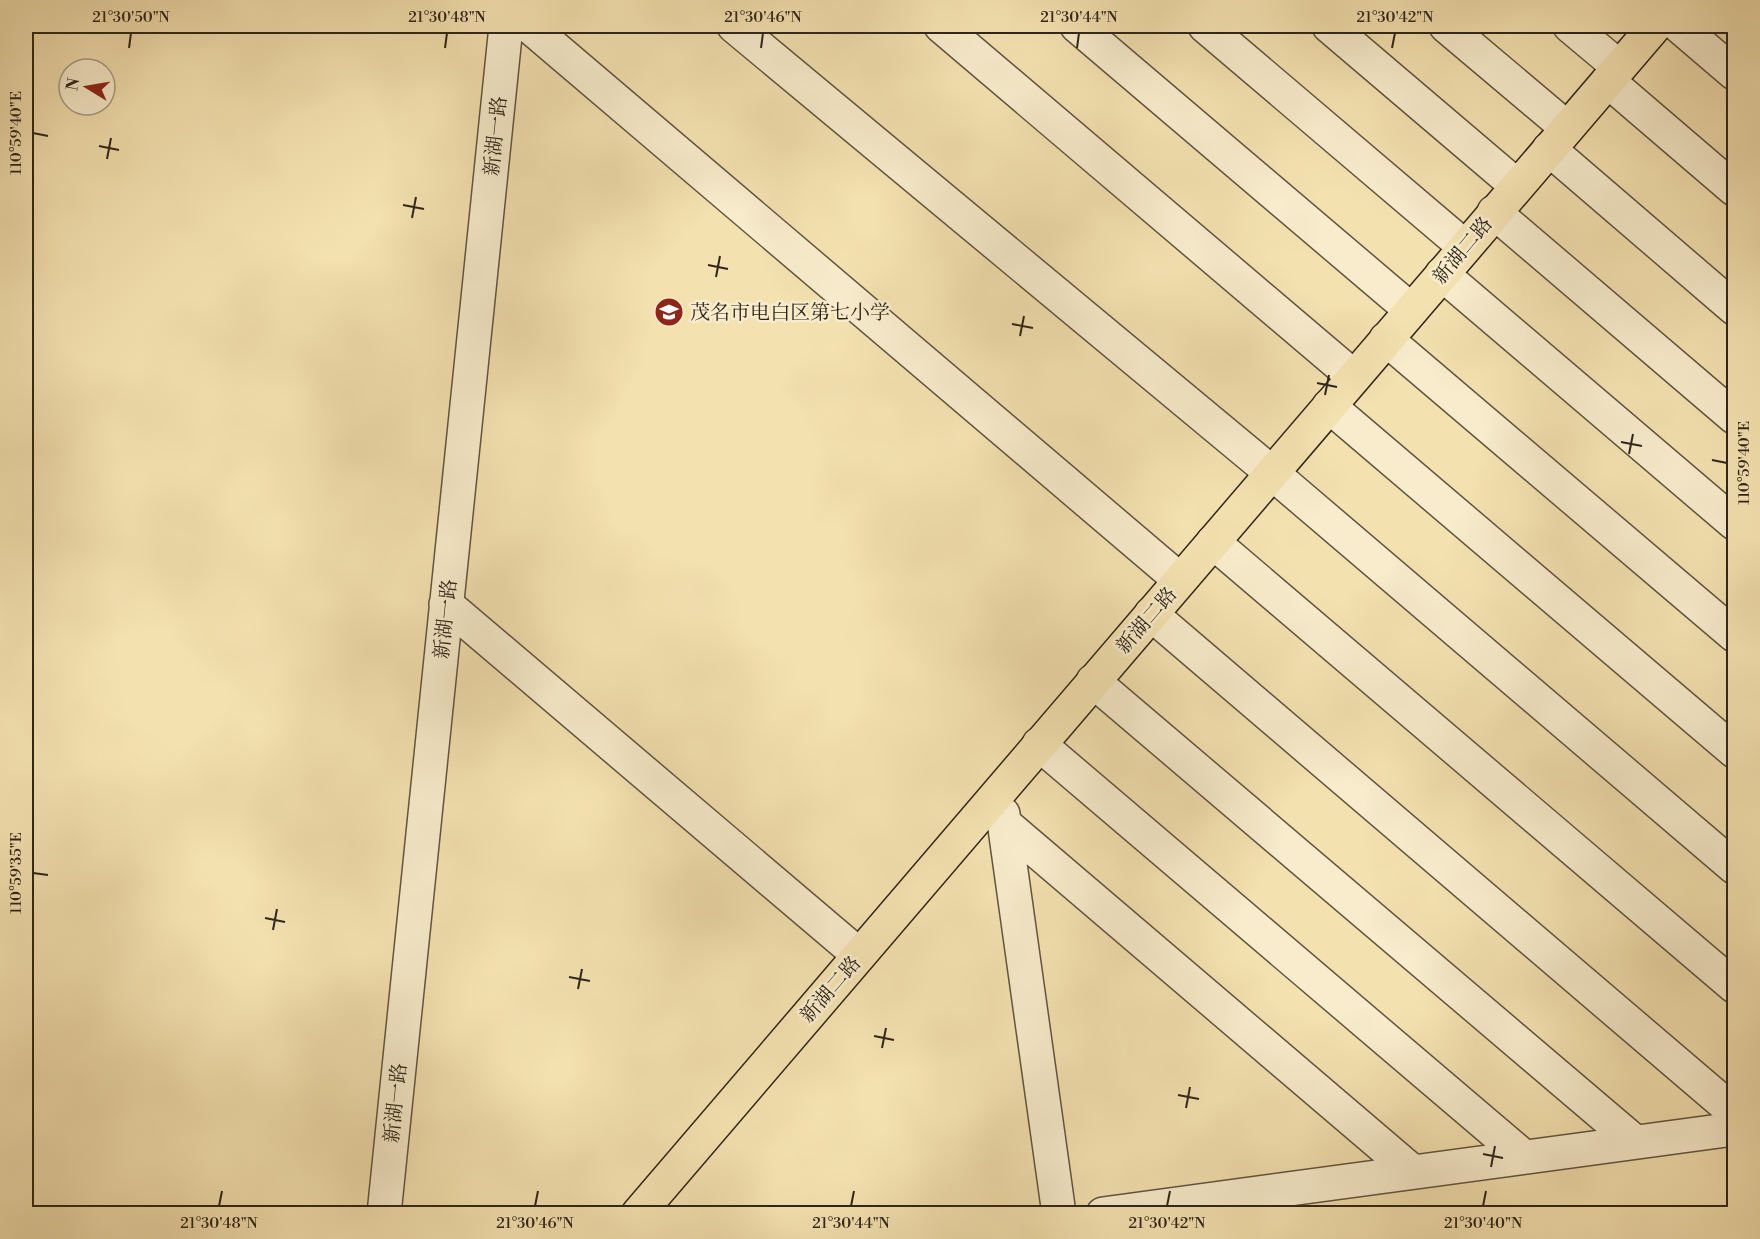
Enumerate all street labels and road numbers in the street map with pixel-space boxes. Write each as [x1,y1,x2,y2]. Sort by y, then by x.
street label: 新湖一路 [480,95,513,177]
street label: 新湖二路 [1428,212,1498,290]
street label: 新湖一路 [430,578,463,660]
street label: 新湖二路 [1111,583,1183,659]
street label: 新湖二路 [795,952,867,1028]
street label: 新湖一路 [380,1062,413,1144]

